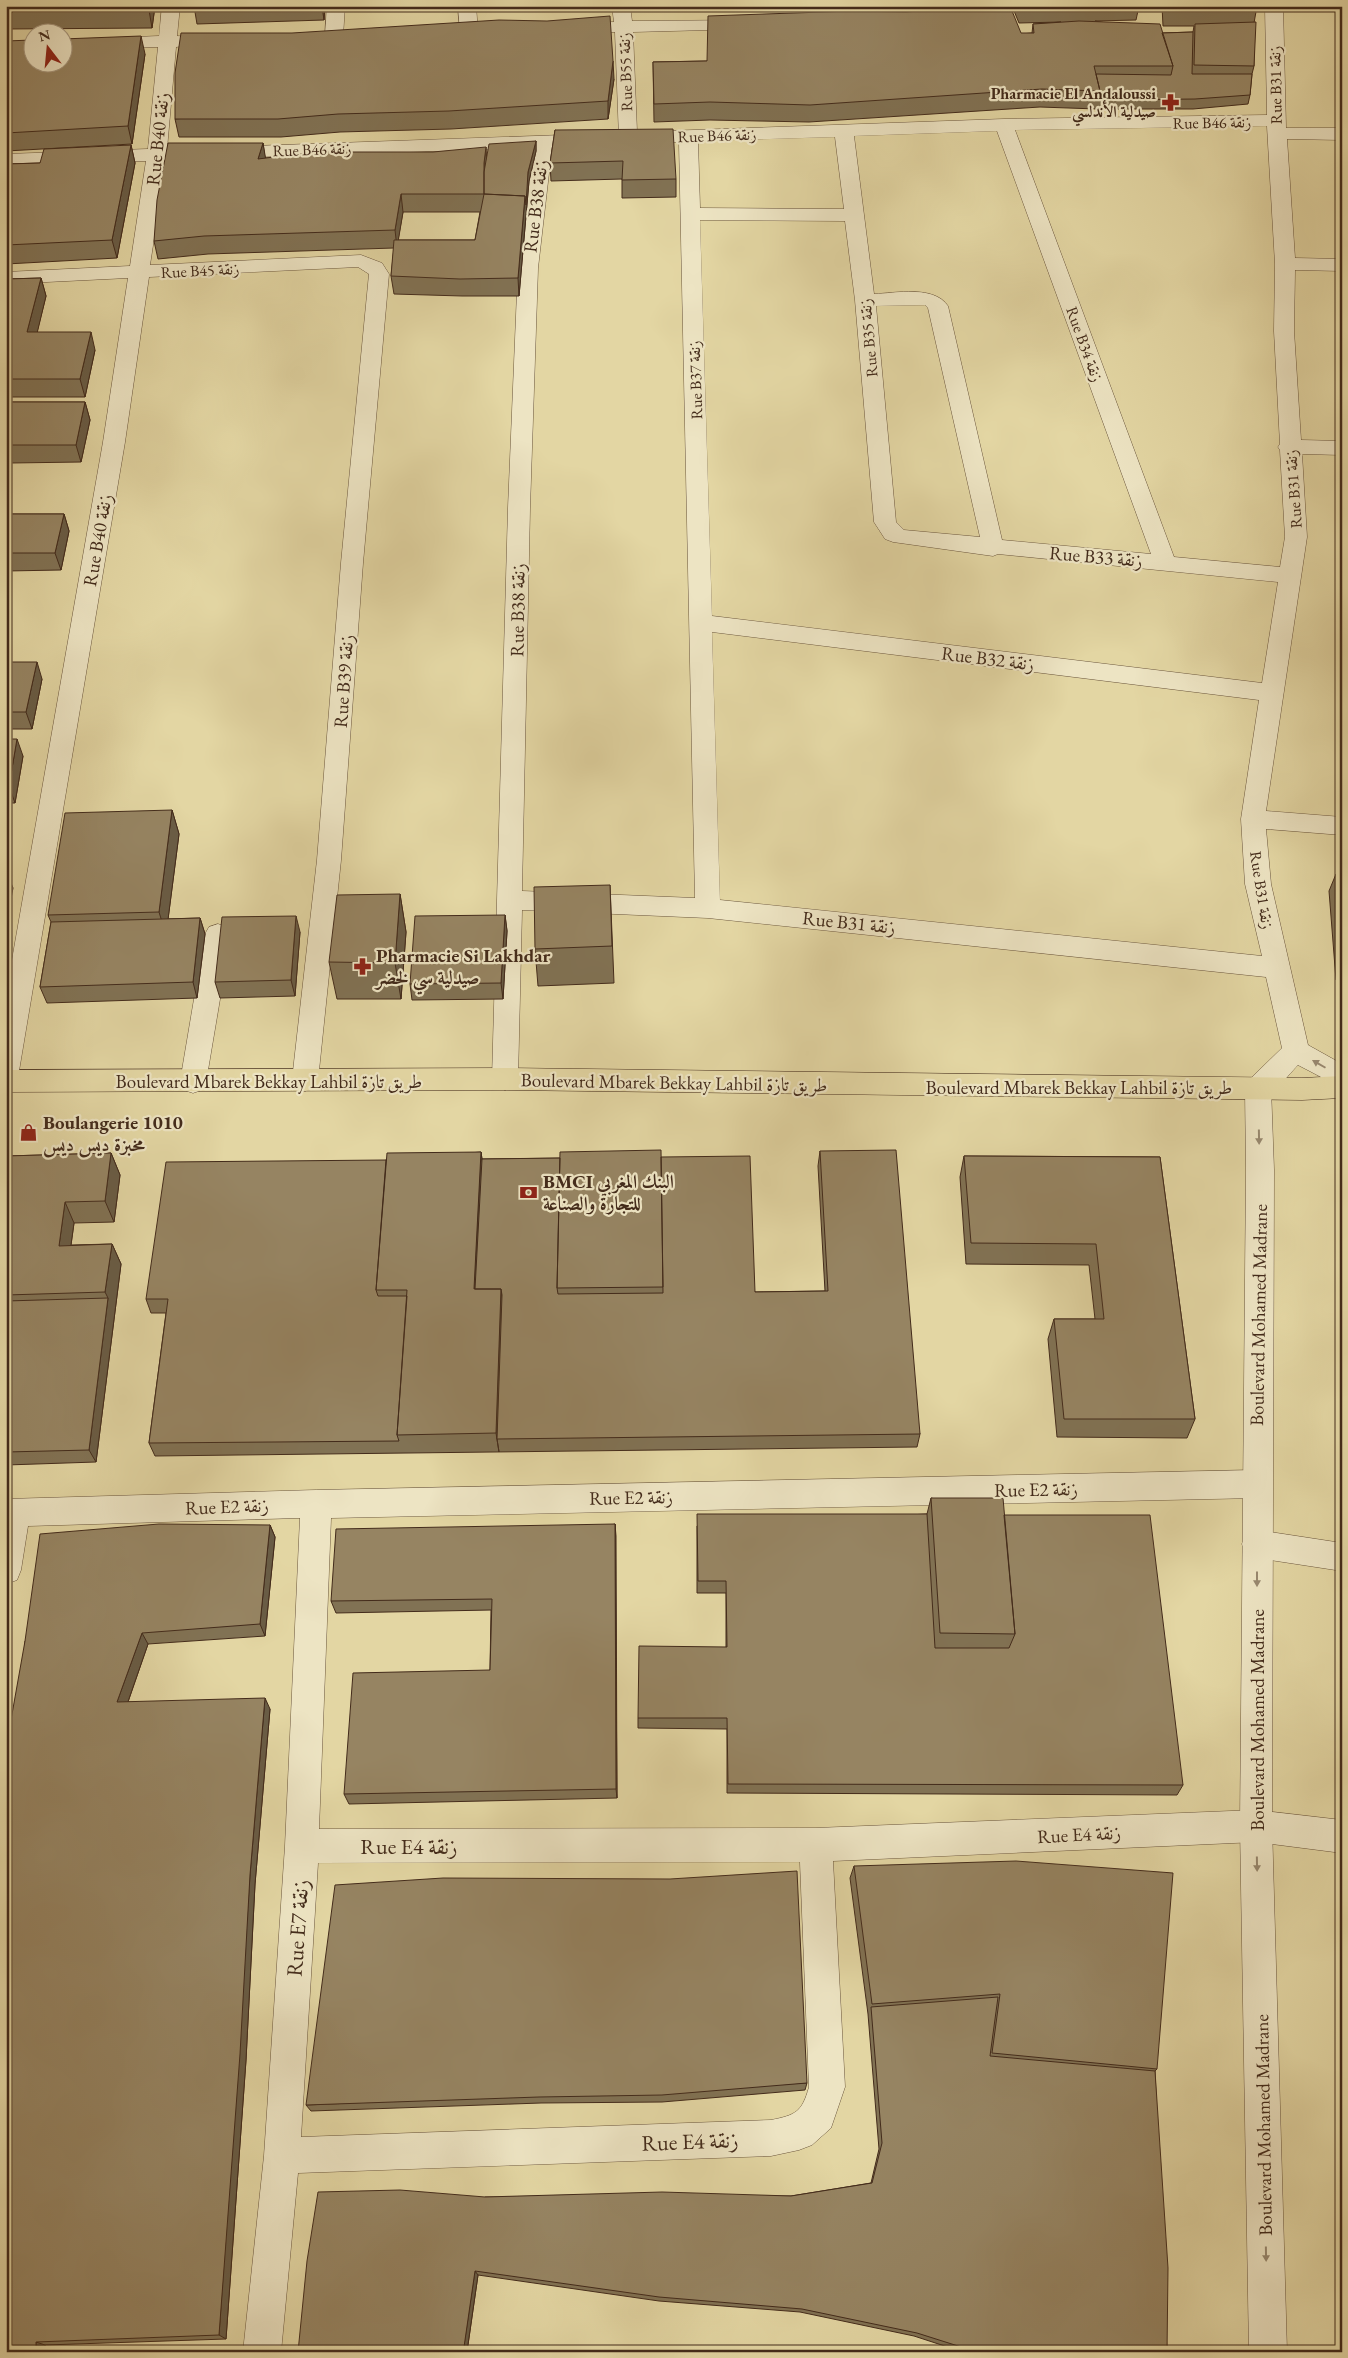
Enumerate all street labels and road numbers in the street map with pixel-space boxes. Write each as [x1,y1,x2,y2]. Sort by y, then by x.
street label: Rue B55 زنقة [614,32,637,112]
street label: Rue B31 زنقة [1264,45,1287,125]
street label: Rue B40 زنقة [140,91,175,187]
street label: Rue B46 زنقة [1172,111,1252,134]
street label: Rue B46 زنقة [677,124,757,147]
street label: Rue B46 زنقة [272,138,352,161]
street label: Rue B38 زنقة [517,158,554,254]
street label: Rue B45 زنقة [160,258,240,283]
street label: Rue B35 زنقة [855,298,882,378]
street label: Rue B34 زنقة [1061,304,1108,385]
street label: Rue B37 زنقة [684,340,707,420]
street label: Rue B31 زنقة [1280,449,1307,529]
street label: Rue B40 زنقة [77,492,118,588]
street label: Rue B33 زنقة [1048,540,1144,573]
street label: Rue B38 زنقة [504,563,531,657]
street label: Rue B39 زنقة [328,634,359,729]
street label: Rue B32 زنقة [940,640,1036,677]
street label: Rue B31 زنقة [1245,850,1278,931]
street label: Rue B31 زنقة [801,905,897,940]
street label: Boulevard Mbarek Bekkay Lahbil طريق تازة [520,1067,828,1098]
street label: Boulevard Mbarek Bekkay Lahbil طريق تازة [116,1069,422,1094]
street label: Boulevard Mbarek Bekkay Lahbil طريق تازة [926,1075,1232,1100]
street label: Boulevard Mohamed Madrane [1244,1204,1273,1426]
street label: Rue E2 زنقة [994,1476,1078,1503]
street label: Rue E2 زنقة [589,1484,673,1511]
street label: Rue E2 زنقة [185,1493,269,1520]
street label: Boulevard Mohamed Madrane [1245,1609,1270,1831]
street label: Rue E4 زنقة [1036,1820,1122,1849]
street label: Rue E4 زنقة [360,1832,458,1861]
street label: Rue E7 زنقة [280,1879,315,1978]
street label: Boulevard Mohamed Madrane [1249,2014,1278,2236]
street label: Rue E4 زنقة [641,2125,739,2158]

